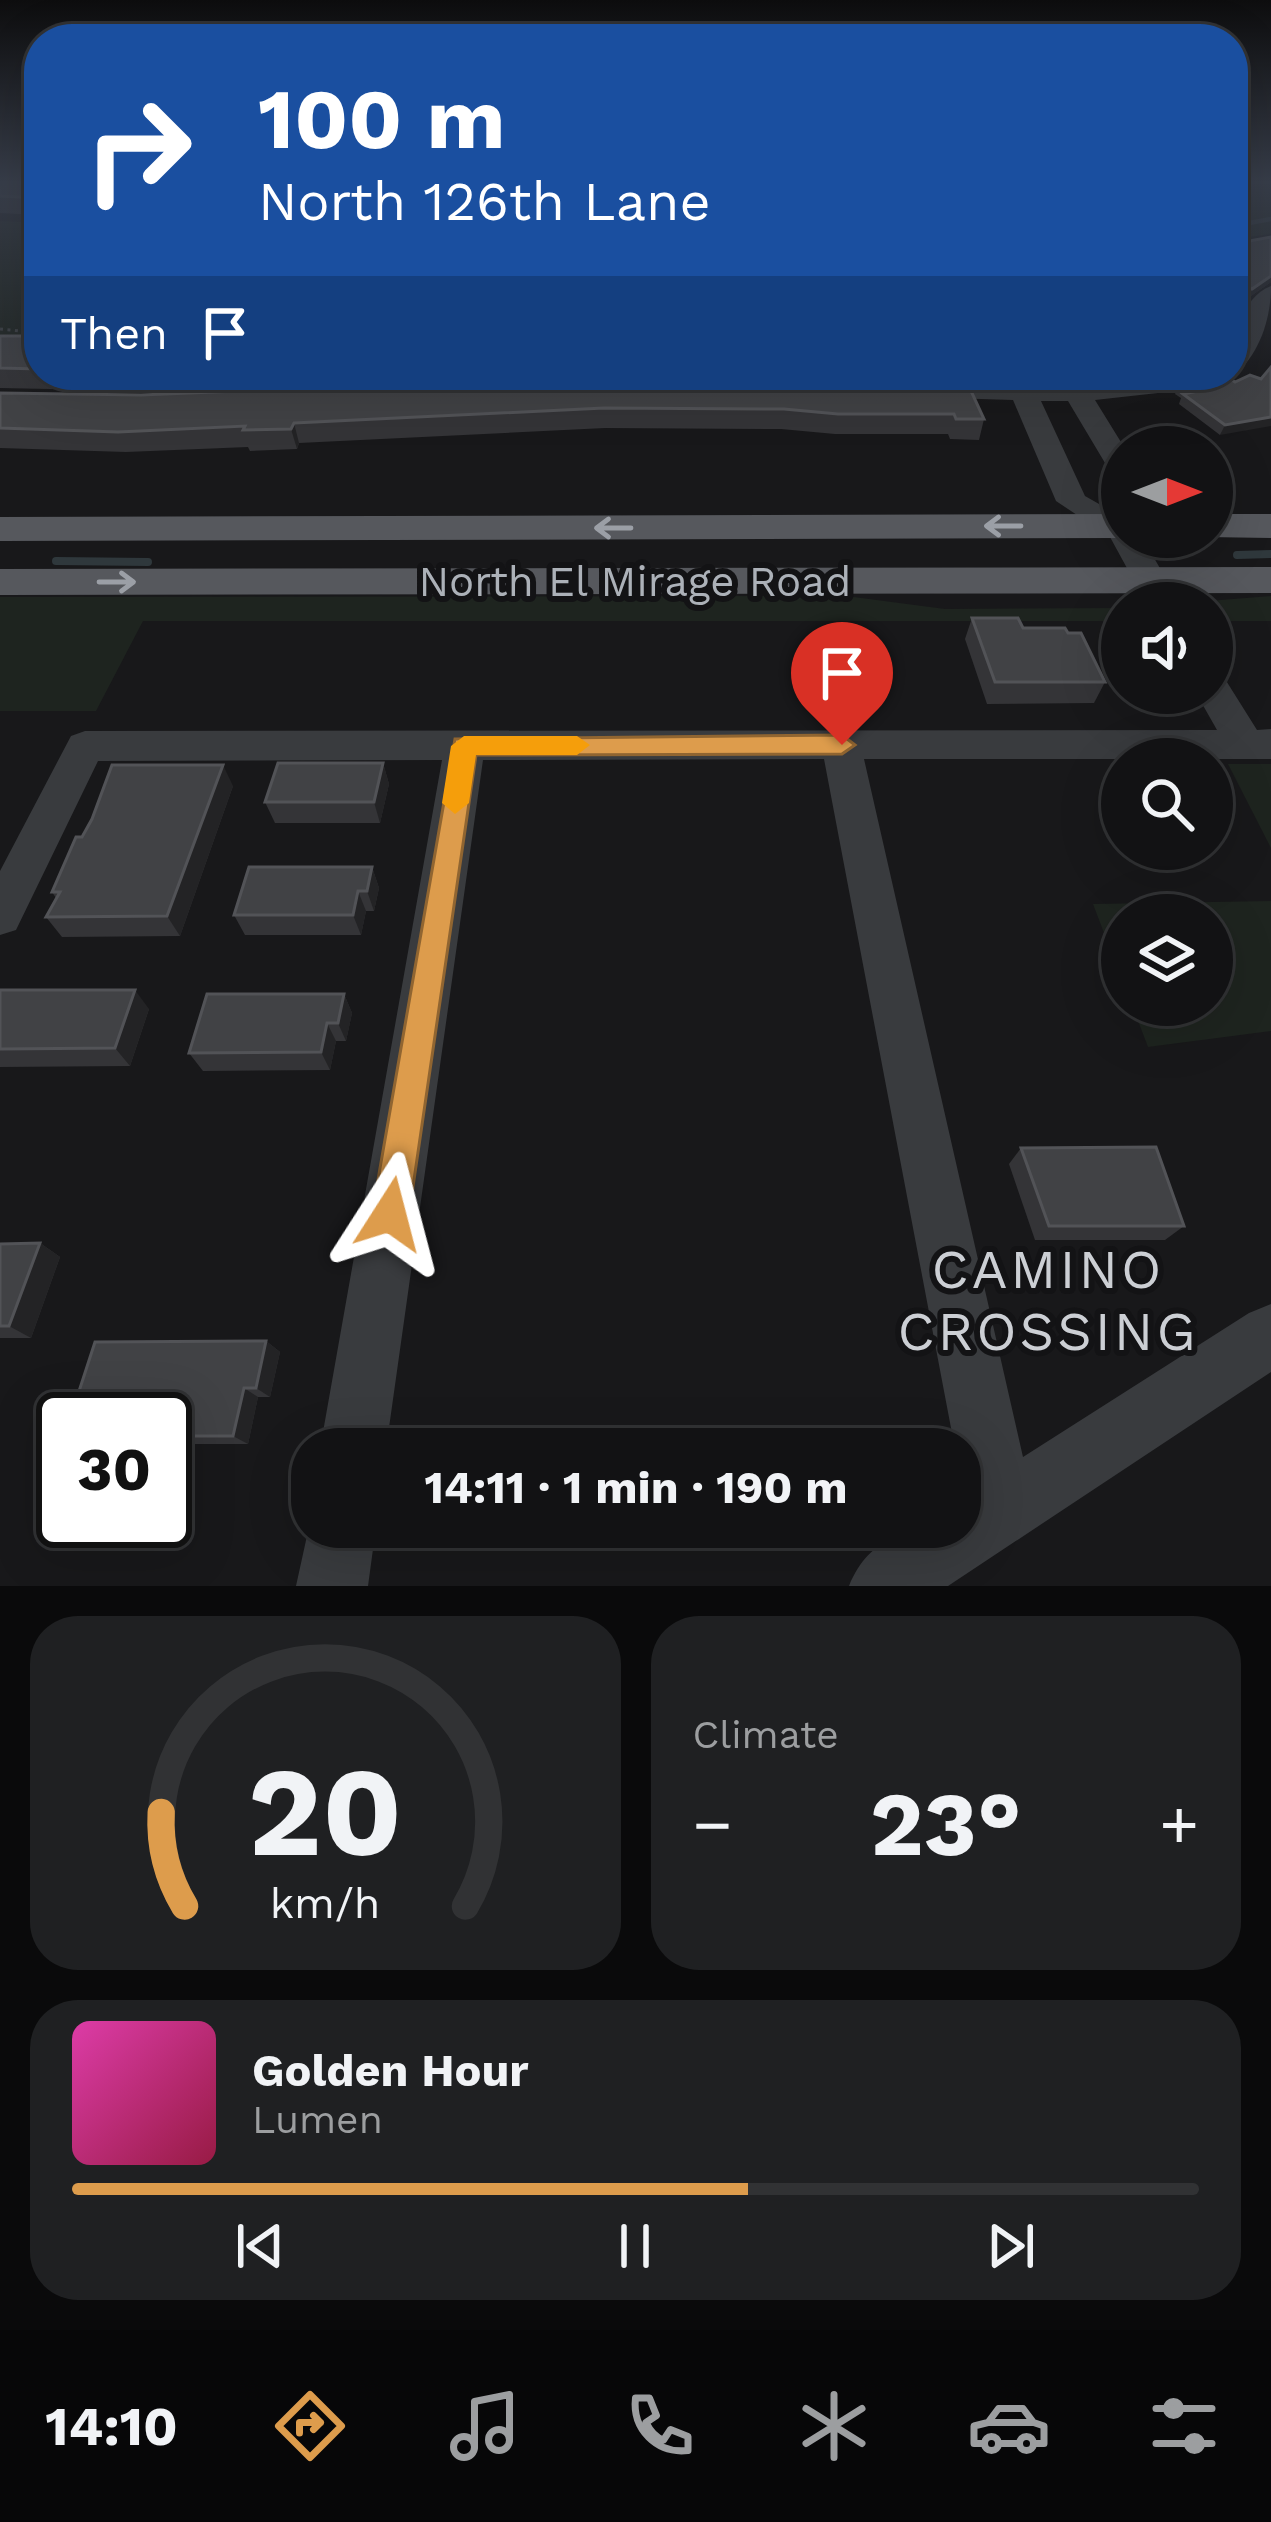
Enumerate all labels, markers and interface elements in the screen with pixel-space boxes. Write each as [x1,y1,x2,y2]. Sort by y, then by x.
text: 100 m [258,70,505,168]
icon: right [60,72,216,228]
text: North 126th Lane [258,170,711,233]
icon: arrive [192,300,258,366]
text: Then [60,307,168,360]
north arrow [1101,426,1233,558]
map controls [1101,426,1233,1026]
one-way arrow [984,515,1023,537]
one-way arrow [594,517,633,539]
street label: North El Mirage Road [419,557,851,606]
one-way arrow [97,571,136,593]
button: sound [1101,582,1233,714]
pin [791,622,893,745]
icon: arrive [809,640,875,706]
button: search [1101,738,1233,870]
button: layers [1101,894,1233,1026]
position arrow [327,1151,453,1277]
district label: CAMINO CROSSING [898,1238,1198,1363]
speed limit sign: 30 [36,1392,192,1548]
text: 14:11 · 1 min · 190 m [424,1461,848,1514]
text: Climate [693,1712,839,1757]
text: 20 [248,1739,403,1885]
text: 23° [870,1771,1022,1877]
text: − [693,1786,732,1863]
text: + [1159,1786,1199,1863]
text: km/h [270,1878,380,1928]
text: Golden Hour [252,2044,529,2097]
text: Lumen [252,2097,383,2142]
icon: previous [227,2213,293,2279]
icon: pause [602,2213,668,2279]
icon: next [978,2213,1044,2279]
icon: directions [268,2384,352,2468]
icon: music [443,2384,527,2468]
icon: phone [618,2384,702,2468]
icon: climate [792,2384,876,2468]
icon: car [967,2384,1051,2468]
icon: filters [1142,2384,1226,2468]
text: 14:10 [45,2395,178,2458]

